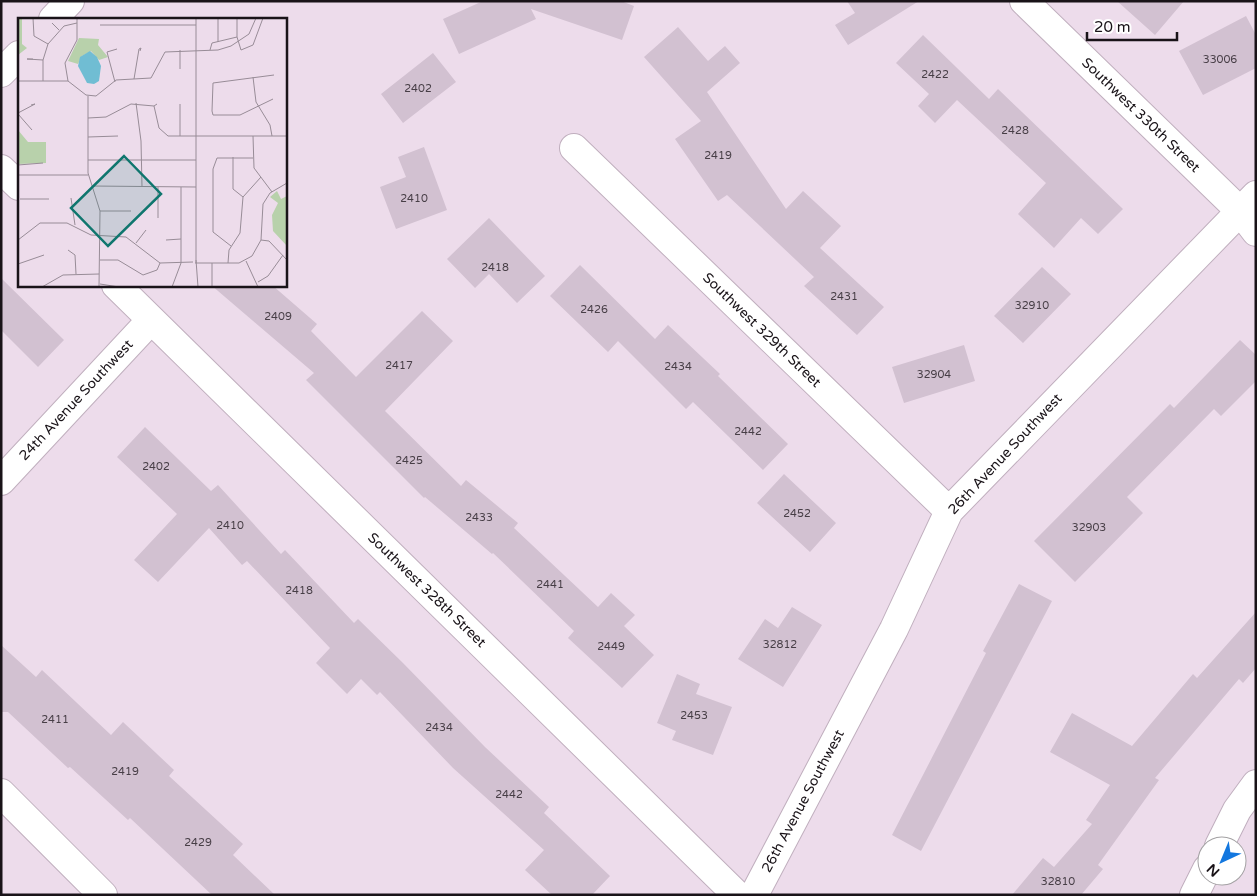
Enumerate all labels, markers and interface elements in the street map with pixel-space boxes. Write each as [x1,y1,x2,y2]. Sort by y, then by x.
scale bar [1087,10,1177,42]
inset map [18,18,286,286]
text: 20 m [1094,18,1131,36]
house number: 33006 [1203,53,1237,66]
street label: Southwest 330th Street [1078,54,1204,176]
house number: 2422 [921,68,949,81]
house number: 2402 [404,82,432,95]
house number: 2428 [1001,124,1029,137]
house number: 2419 [704,149,732,162]
house number: 2410 [400,192,428,205]
house number: 2418 [481,261,509,274]
street label: Southwest 329th Street [699,269,825,391]
house number: 2431 [830,290,858,303]
house number: 32910 [1015,299,1049,312]
house number: 2426 [580,303,608,316]
house number: 2409 [264,310,292,323]
street label: 24th Avenue Southwest [16,336,137,464]
house number: 2417 [385,359,413,372]
house number: 2434 [664,360,692,373]
house number: 32904 [917,368,951,381]
street label: 26th Avenue Southwest [945,390,1066,518]
house number: 2442 [734,425,762,438]
house number: 2425 [395,454,423,467]
house number: 2402 [142,460,170,473]
house number: 2452 [783,507,811,520]
house number: 2433 [465,511,493,524]
house number: 2410 [216,519,244,532]
house number: 32903 [1072,521,1106,534]
street label: Southwest 328th Street [364,529,490,651]
house number: 2441 [536,578,564,591]
house number: 2418 [285,584,313,597]
house number: 32812 [763,638,797,651]
house number: 2449 [597,640,625,653]
house number: 2453 [680,709,708,722]
house number: 2411 [41,713,69,726]
house number: 2434 [425,721,453,734]
street label: 26th Avenue Southwest [758,726,848,875]
house number: 2419 [111,765,139,778]
house number: 2442 [495,788,523,801]
house number: 2429 [184,836,212,849]
north arrow [1197,836,1247,886]
text: N [1203,860,1223,880]
house number: 32810 [1041,875,1075,888]

